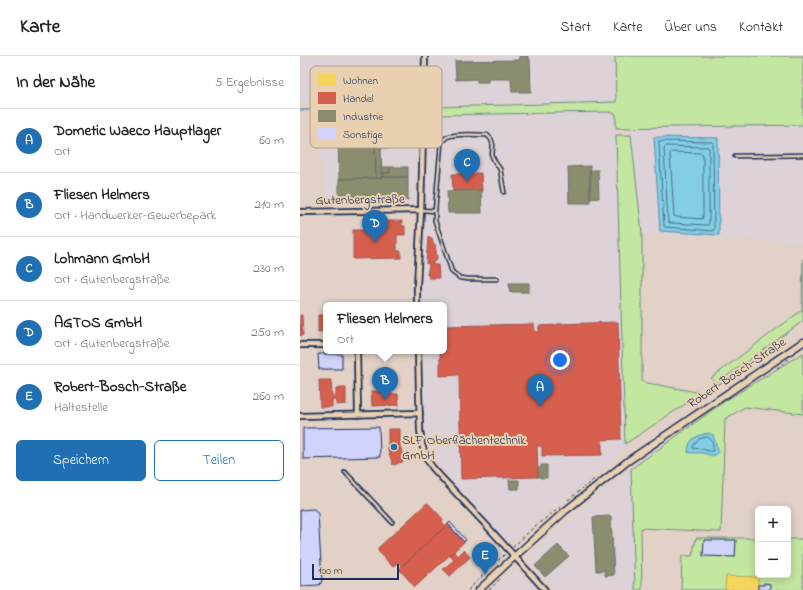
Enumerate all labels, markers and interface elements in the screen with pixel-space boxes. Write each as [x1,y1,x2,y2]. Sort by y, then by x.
text: Karte [20,14,60,41]
text: Start [561,17,591,38]
text: Karte [613,17,643,38]
text: Über uns [665,17,717,38]
text: Kontakt [739,17,783,38]
legend [310,66,442,148]
text: In der Nähe [16,70,95,95]
text: 5 Ergebnisse [215,73,284,92]
text: Wohnen [343,73,378,89]
text: Handel [343,91,374,107]
text: Industrie [343,109,383,125]
text: Dometic Waeco Hauptlager [54,120,221,142]
text: Sonstige [343,127,382,144]
text: A [25,131,33,150]
text: 60 m [259,131,284,150]
text: Ort [54,142,71,161]
pin: C [454,149,480,182]
text: Fliesen Helmers [54,184,150,206]
street label: Gutenbergstraße [315,190,405,211]
text: B [25,195,33,214]
text: 210 m [254,195,284,214]
text: Ort · Handwerker-Gewerbepark [54,206,216,225]
pin: D [362,210,388,243]
text: Lohmann GmbH [54,248,150,270]
text: C [25,259,33,278]
text: 230 m [253,259,284,278]
text: Ort · Gutenbergstraße [54,270,170,289]
popup [323,302,447,354]
text: Fliesen Helmers [337,308,433,330]
text: AGTOS GmbH [54,312,142,334]
text: D [24,323,34,342]
text: 250 m [251,323,284,342]
text: Ort [337,330,354,349]
street label: Robert-Bosch-Straße [684,333,790,413]
text: Ort · Gutenbergstraße [54,334,170,353]
your location [550,350,570,370]
pin: B [372,367,398,400]
pin: A [527,374,553,407]
text: Robert-Bosch-Straße [54,376,187,398]
text: E [25,387,33,406]
text: 260 m [253,387,284,406]
text: Haltestelle [54,398,108,417]
place label: SLF Oberflächentechnik GmbH [402,431,526,465]
button: Speichern [16,440,146,481]
button: Teilen [154,440,284,481]
marker: SLF Oberflächentechnik GmbH [389,442,399,452]
map controls [755,506,791,578]
button: + [755,506,791,542]
pin: E [472,542,498,575]
button: − [755,542,791,578]
scale bar [312,562,399,581]
text: 100 m [318,563,342,579]

